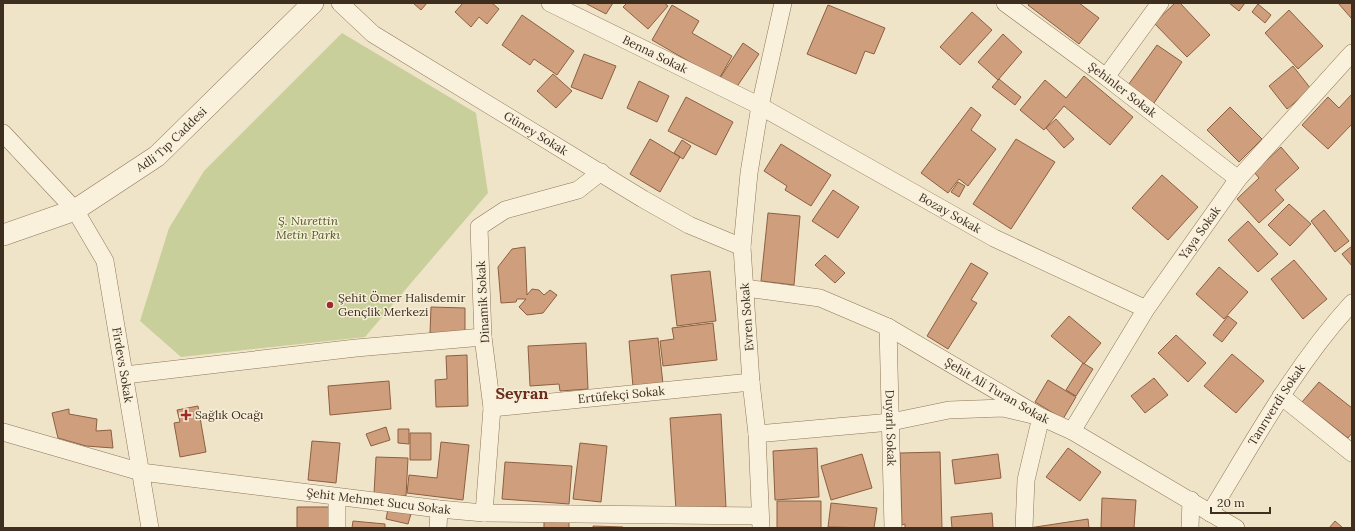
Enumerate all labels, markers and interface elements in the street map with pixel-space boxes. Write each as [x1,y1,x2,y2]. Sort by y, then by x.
street label: Benna Sokak [620,32,691,77]
street label: Şehinler Sokak [1085,59,1160,121]
street label: Adli Tıp Caddesi [132,104,210,175]
street label: Güney Sokak [501,108,571,159]
street label: Bozay Sokak [916,189,984,237]
street label: Yaya Sokak [1175,203,1224,263]
park label: Ş. Nurettin Metin Parkı [276,213,340,242]
street label: Dinamik Sokak [473,260,492,344]
street label: Evren Sokak [737,282,756,352]
place label: Şehit Ömer Halisdemir Gençlik Merkezi [338,290,466,319]
marker: Şehit Ömer Halisdemir Gençlik Merkezi [325,300,335,310]
street label: Firdevs Sokak [109,326,137,404]
street label: Şehit Ali Turan Sokak [942,354,1052,427]
street label: Tanrıverdi Sokak [1244,360,1308,448]
district label: Seyran [495,383,549,403]
street label: Ertüfekçi Sokak [577,383,666,406]
street label: Duyarlı Sokak [883,390,899,467]
place label: Sağlık Ocağı [195,407,263,422]
marker: Sağlık Ocağı [180,409,192,421]
street label: Şehit Mehmet Sucu Sokak [306,485,452,517]
scale bar [1211,489,1270,515]
text: 20 m [1217,495,1245,510]

